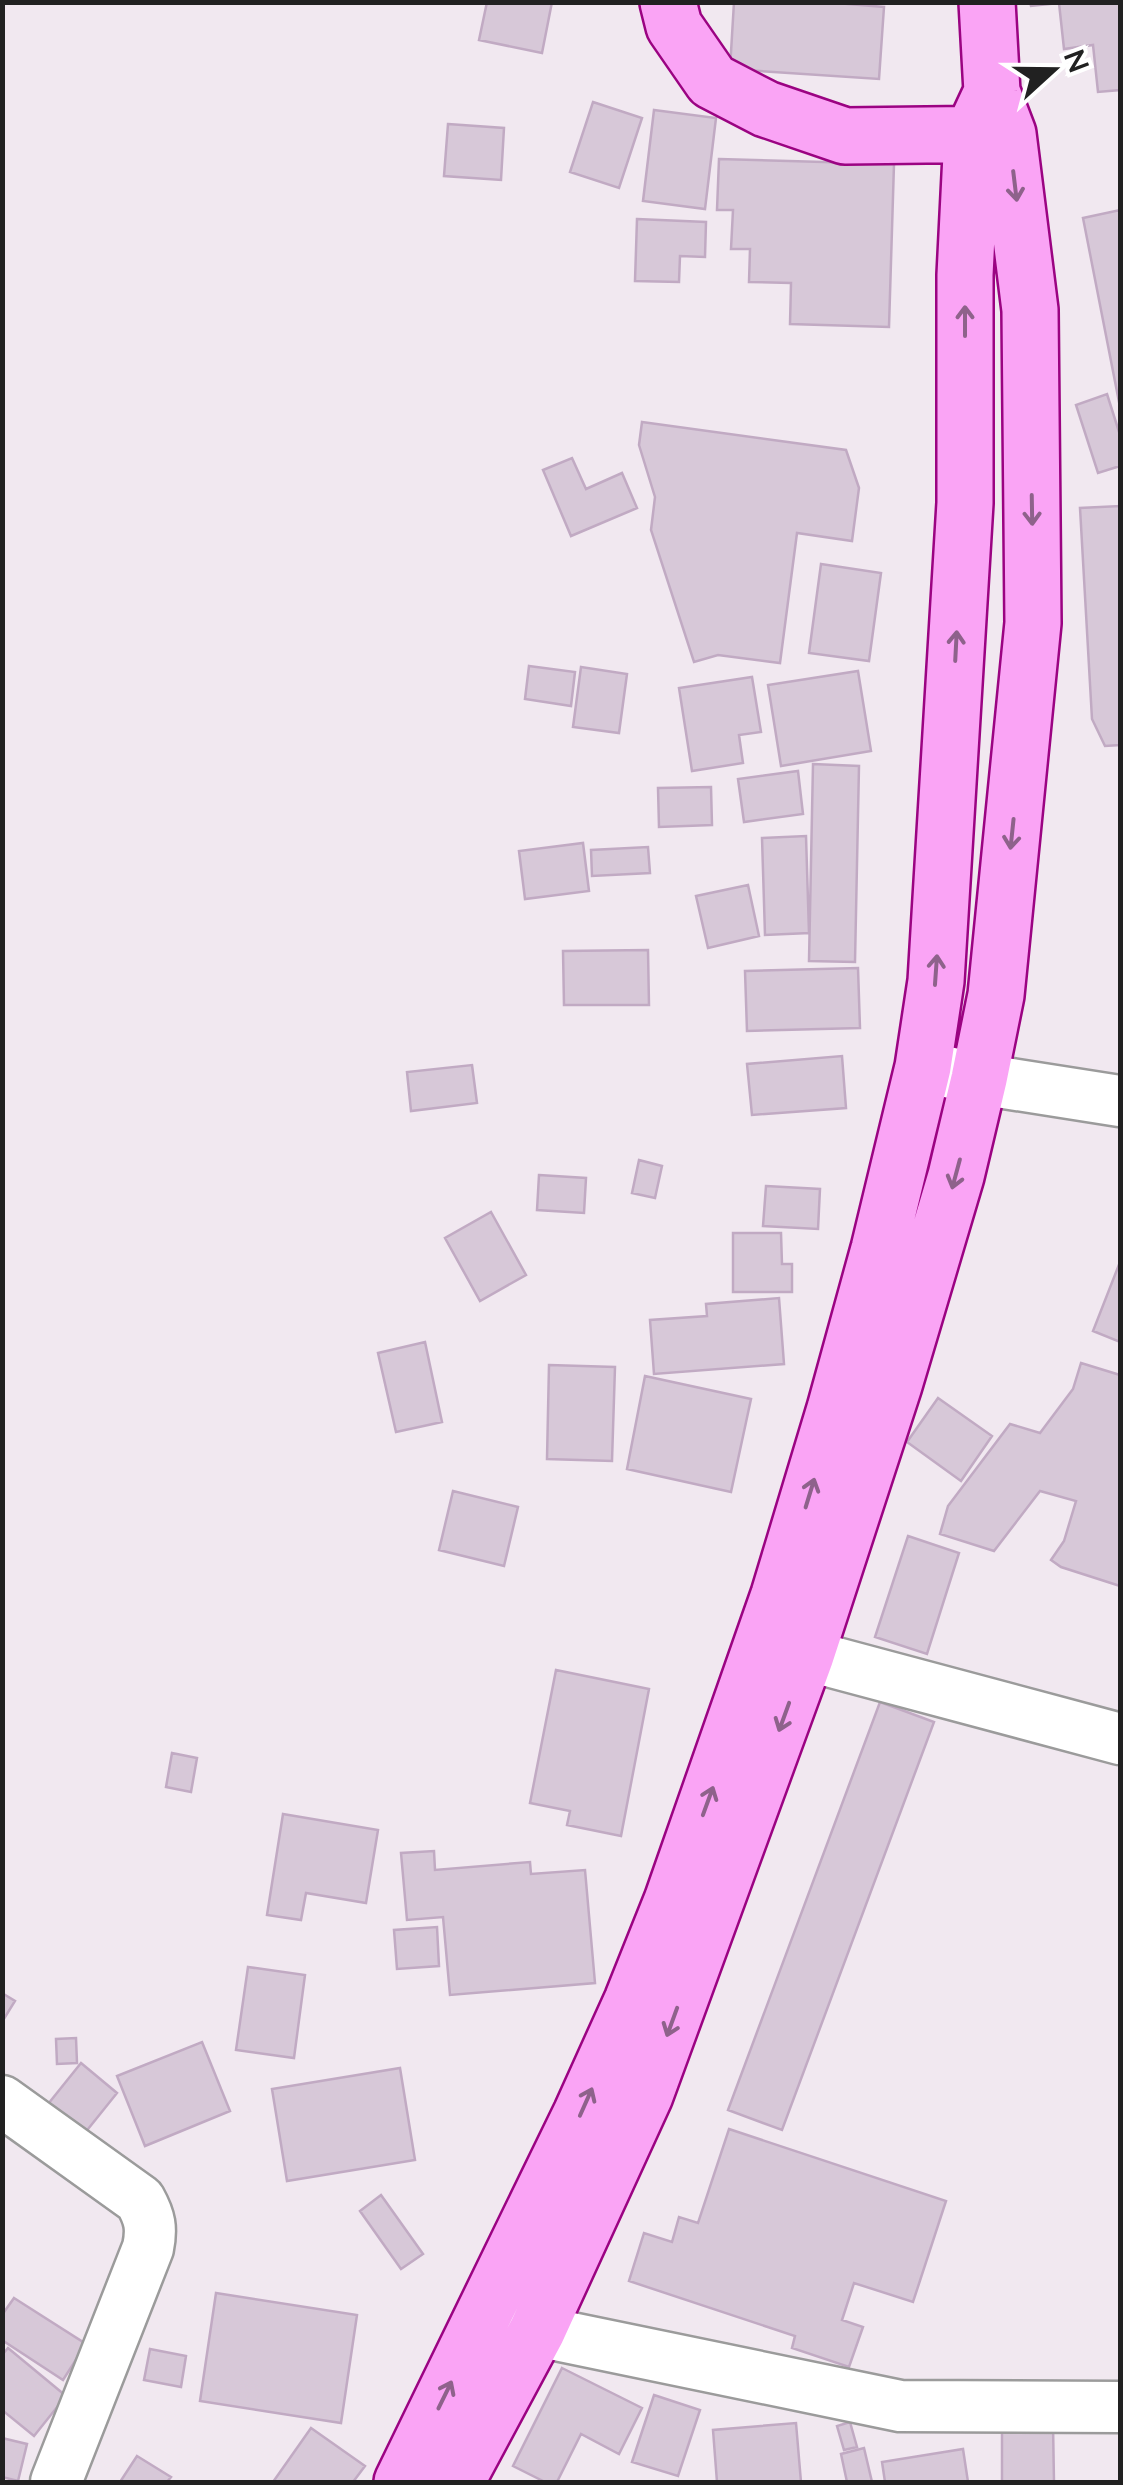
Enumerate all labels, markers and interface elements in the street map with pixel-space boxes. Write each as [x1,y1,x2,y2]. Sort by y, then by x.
north arrow [1003,20,1103,120]
text: N [1058,45,1097,77]
one-way arrow [1006,170,1024,202]
one-way arrow [956,305,974,338]
one-way arrow [1022,494,1042,526]
one-way arrow [947,630,966,662]
one-way arrow [1002,818,1021,850]
one-way arrow [927,955,946,987]
one-way arrow [945,1158,964,1189]
one-way arrow [802,1477,820,1509]
one-way arrow [774,1701,792,1732]
one-way arrow [700,1786,718,1817]
one-way arrow [662,2006,680,2037]
one-way arrow [578,2088,597,2118]
one-way arrow [437,2381,456,2411]

